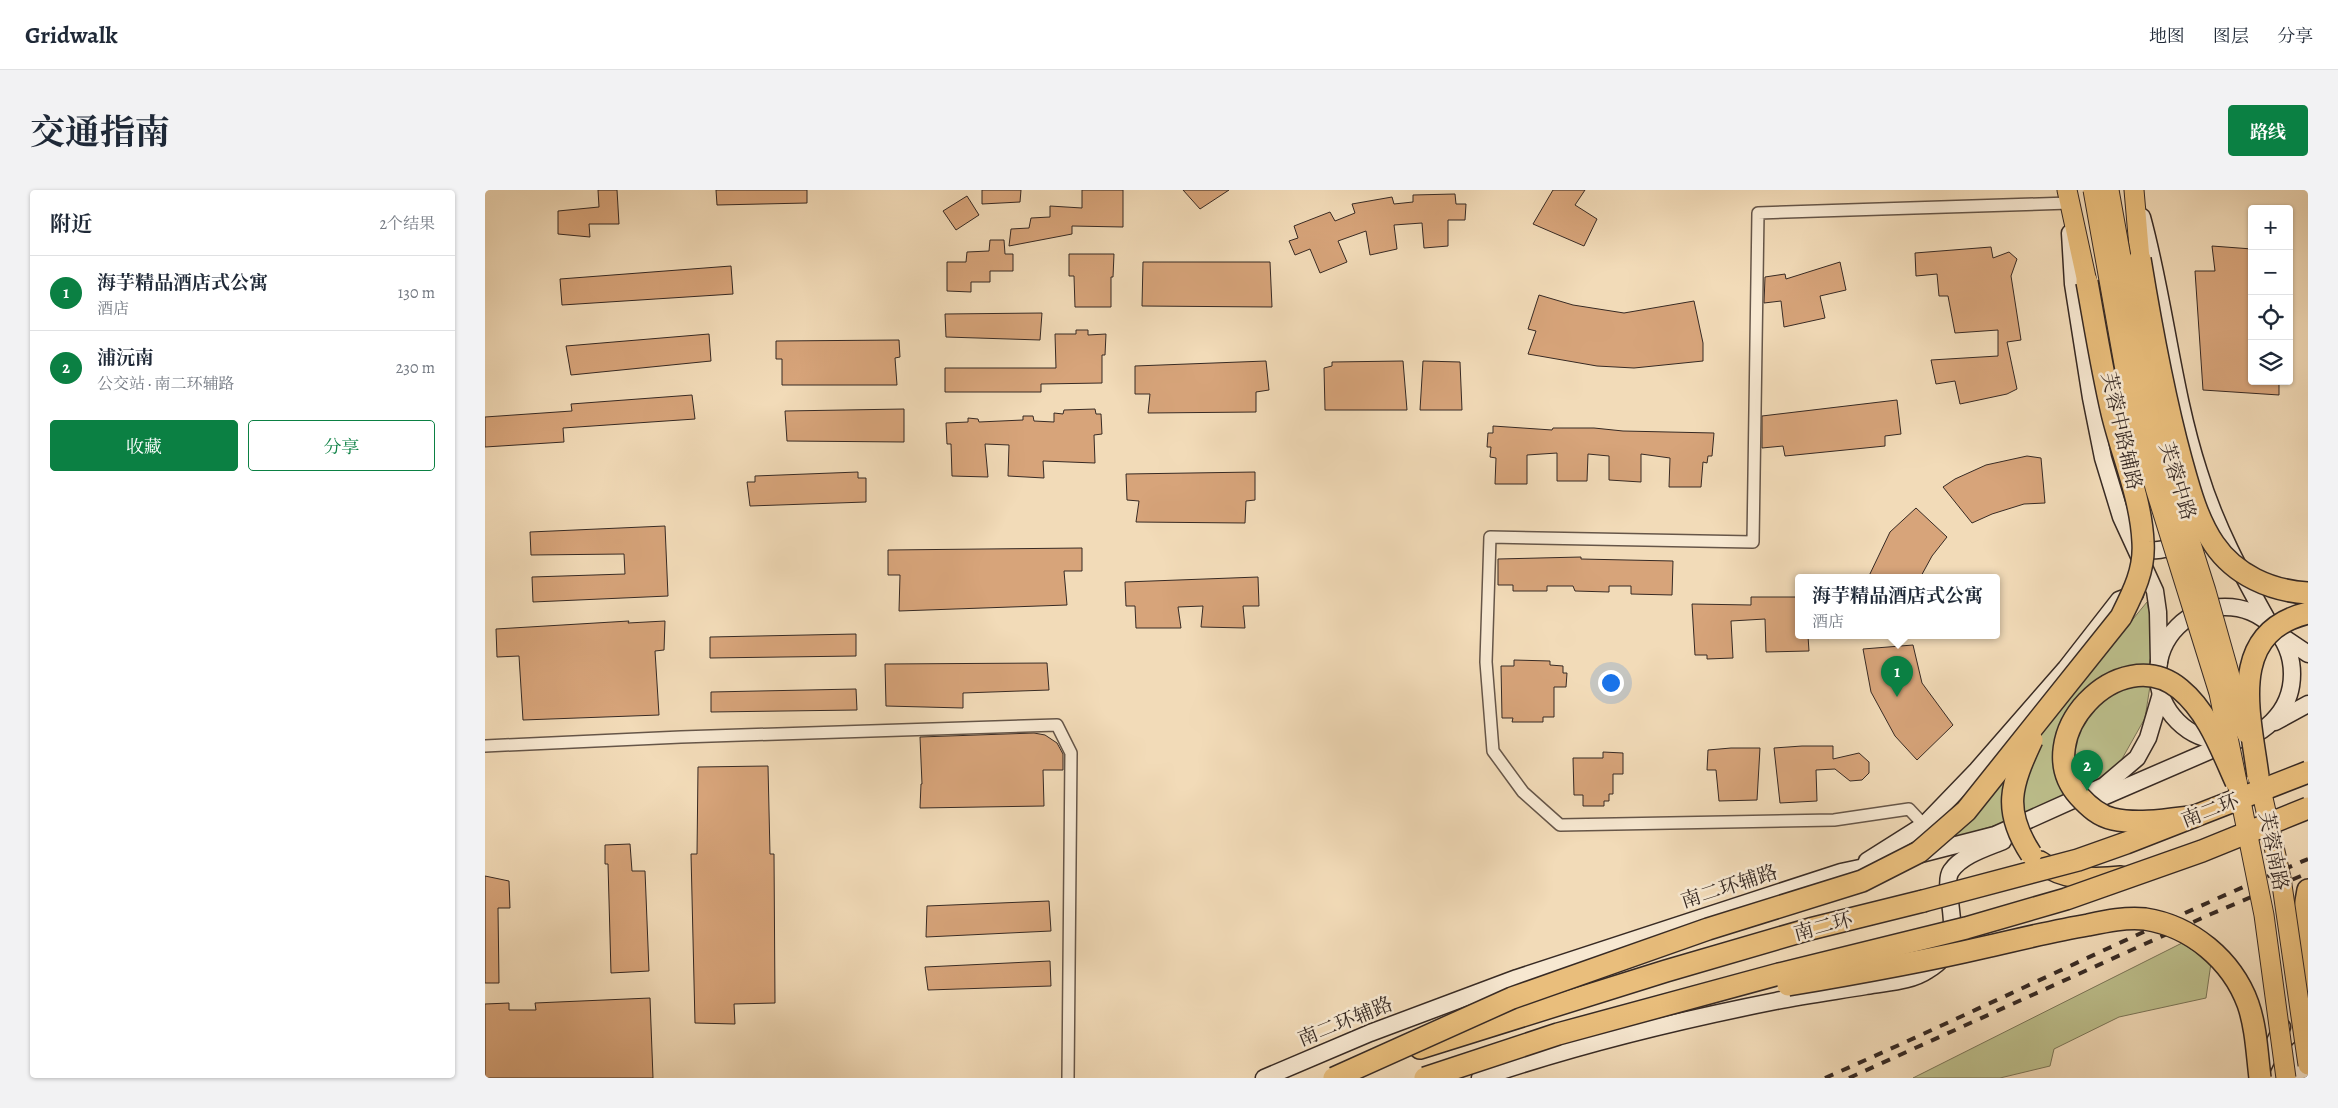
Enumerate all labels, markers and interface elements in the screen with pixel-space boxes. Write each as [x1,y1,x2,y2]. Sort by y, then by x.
text: Gridwalk [25,19,118,51]
text: 地图 [2149,24,2185,48]
text: 图层 [2213,24,2249,48]
text: 分享 [2277,24,2313,48]
button: 路线 [2228,105,2308,156]
text: 交通指南 [30,108,170,156]
map controls [2248,205,2293,385]
button: + [2248,205,2293,250]
text: 附近 [50,210,92,238]
text: 2个结果 [379,213,435,235]
button: − [2248,250,2293,295]
text: 海芋精品酒店式公寓 [97,270,268,296]
text: 1 [63,282,69,304]
text: 130 m [398,282,435,304]
button: locate [2248,295,2293,340]
text: 酒店 [97,298,129,320]
button: layers [2248,340,2293,385]
text: 浦沅南 [97,345,154,371]
text: 2 [62,357,70,379]
text: 230 m [396,357,435,379]
street label: 芙蓉中路辅路 [2095,370,2148,493]
text: 公交站 · 南二环辅路 [97,373,235,395]
button: 收藏 [50,420,238,471]
button: 分享 [248,420,435,471]
street label: 芙蓉中路 [2153,439,2202,523]
popup [1795,574,2000,639]
text: 海芋精品酒店式公寓 [1812,583,1983,609]
text: 酒店 [1812,611,1844,633]
pin: 1 [1881,656,1913,697]
your location [1598,670,1624,696]
pin: 2 [2071,750,2103,791]
street label: 南二环 [2177,787,2243,834]
street label: 芙蓉南路 [2253,809,2294,893]
street label: 南二环辅路 [1677,858,1781,915]
street label: 南二环 [1791,906,1856,947]
street label: 南二环辅路 [1294,990,1397,1053]

